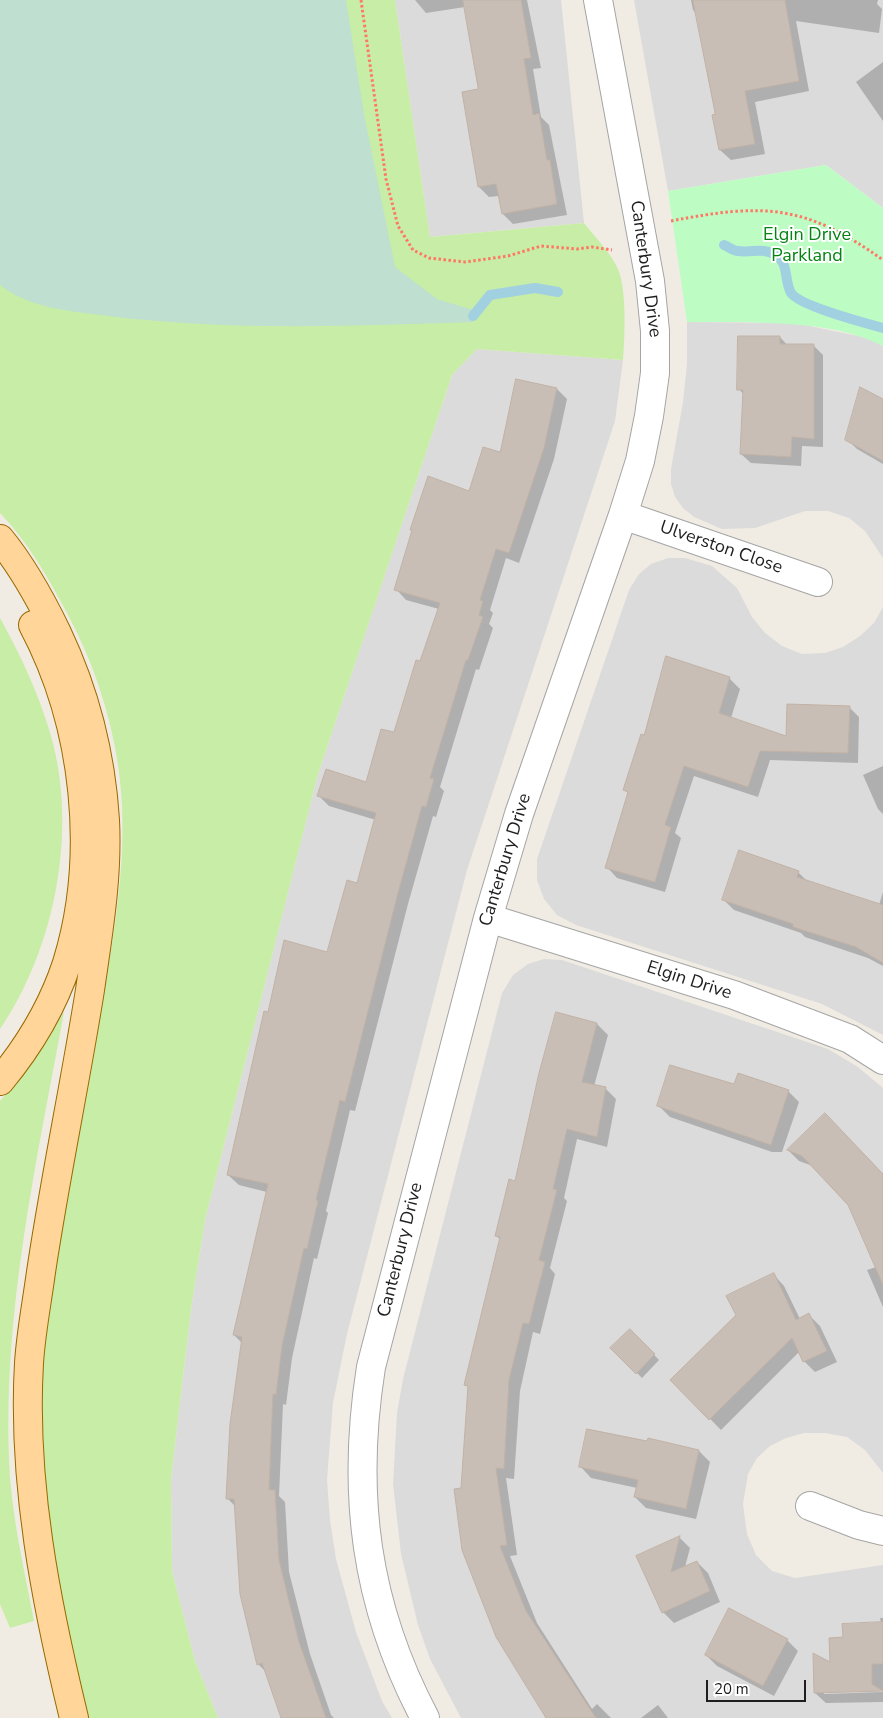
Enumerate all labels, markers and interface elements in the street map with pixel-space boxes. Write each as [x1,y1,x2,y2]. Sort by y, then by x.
street label: Canterbury Drive [625,199,665,339]
park label: Elgin Drive Parkland [763,225,851,268]
street label: Ulverston Close [657,517,785,579]
street label: Canterbury Drive [476,791,536,929]
street label: Elgin Drive [644,957,734,1005]
street label: Canterbury Drive [374,1180,428,1320]
scale bar [708,1670,808,1702]
text: 20 m [714,1679,749,1699]

